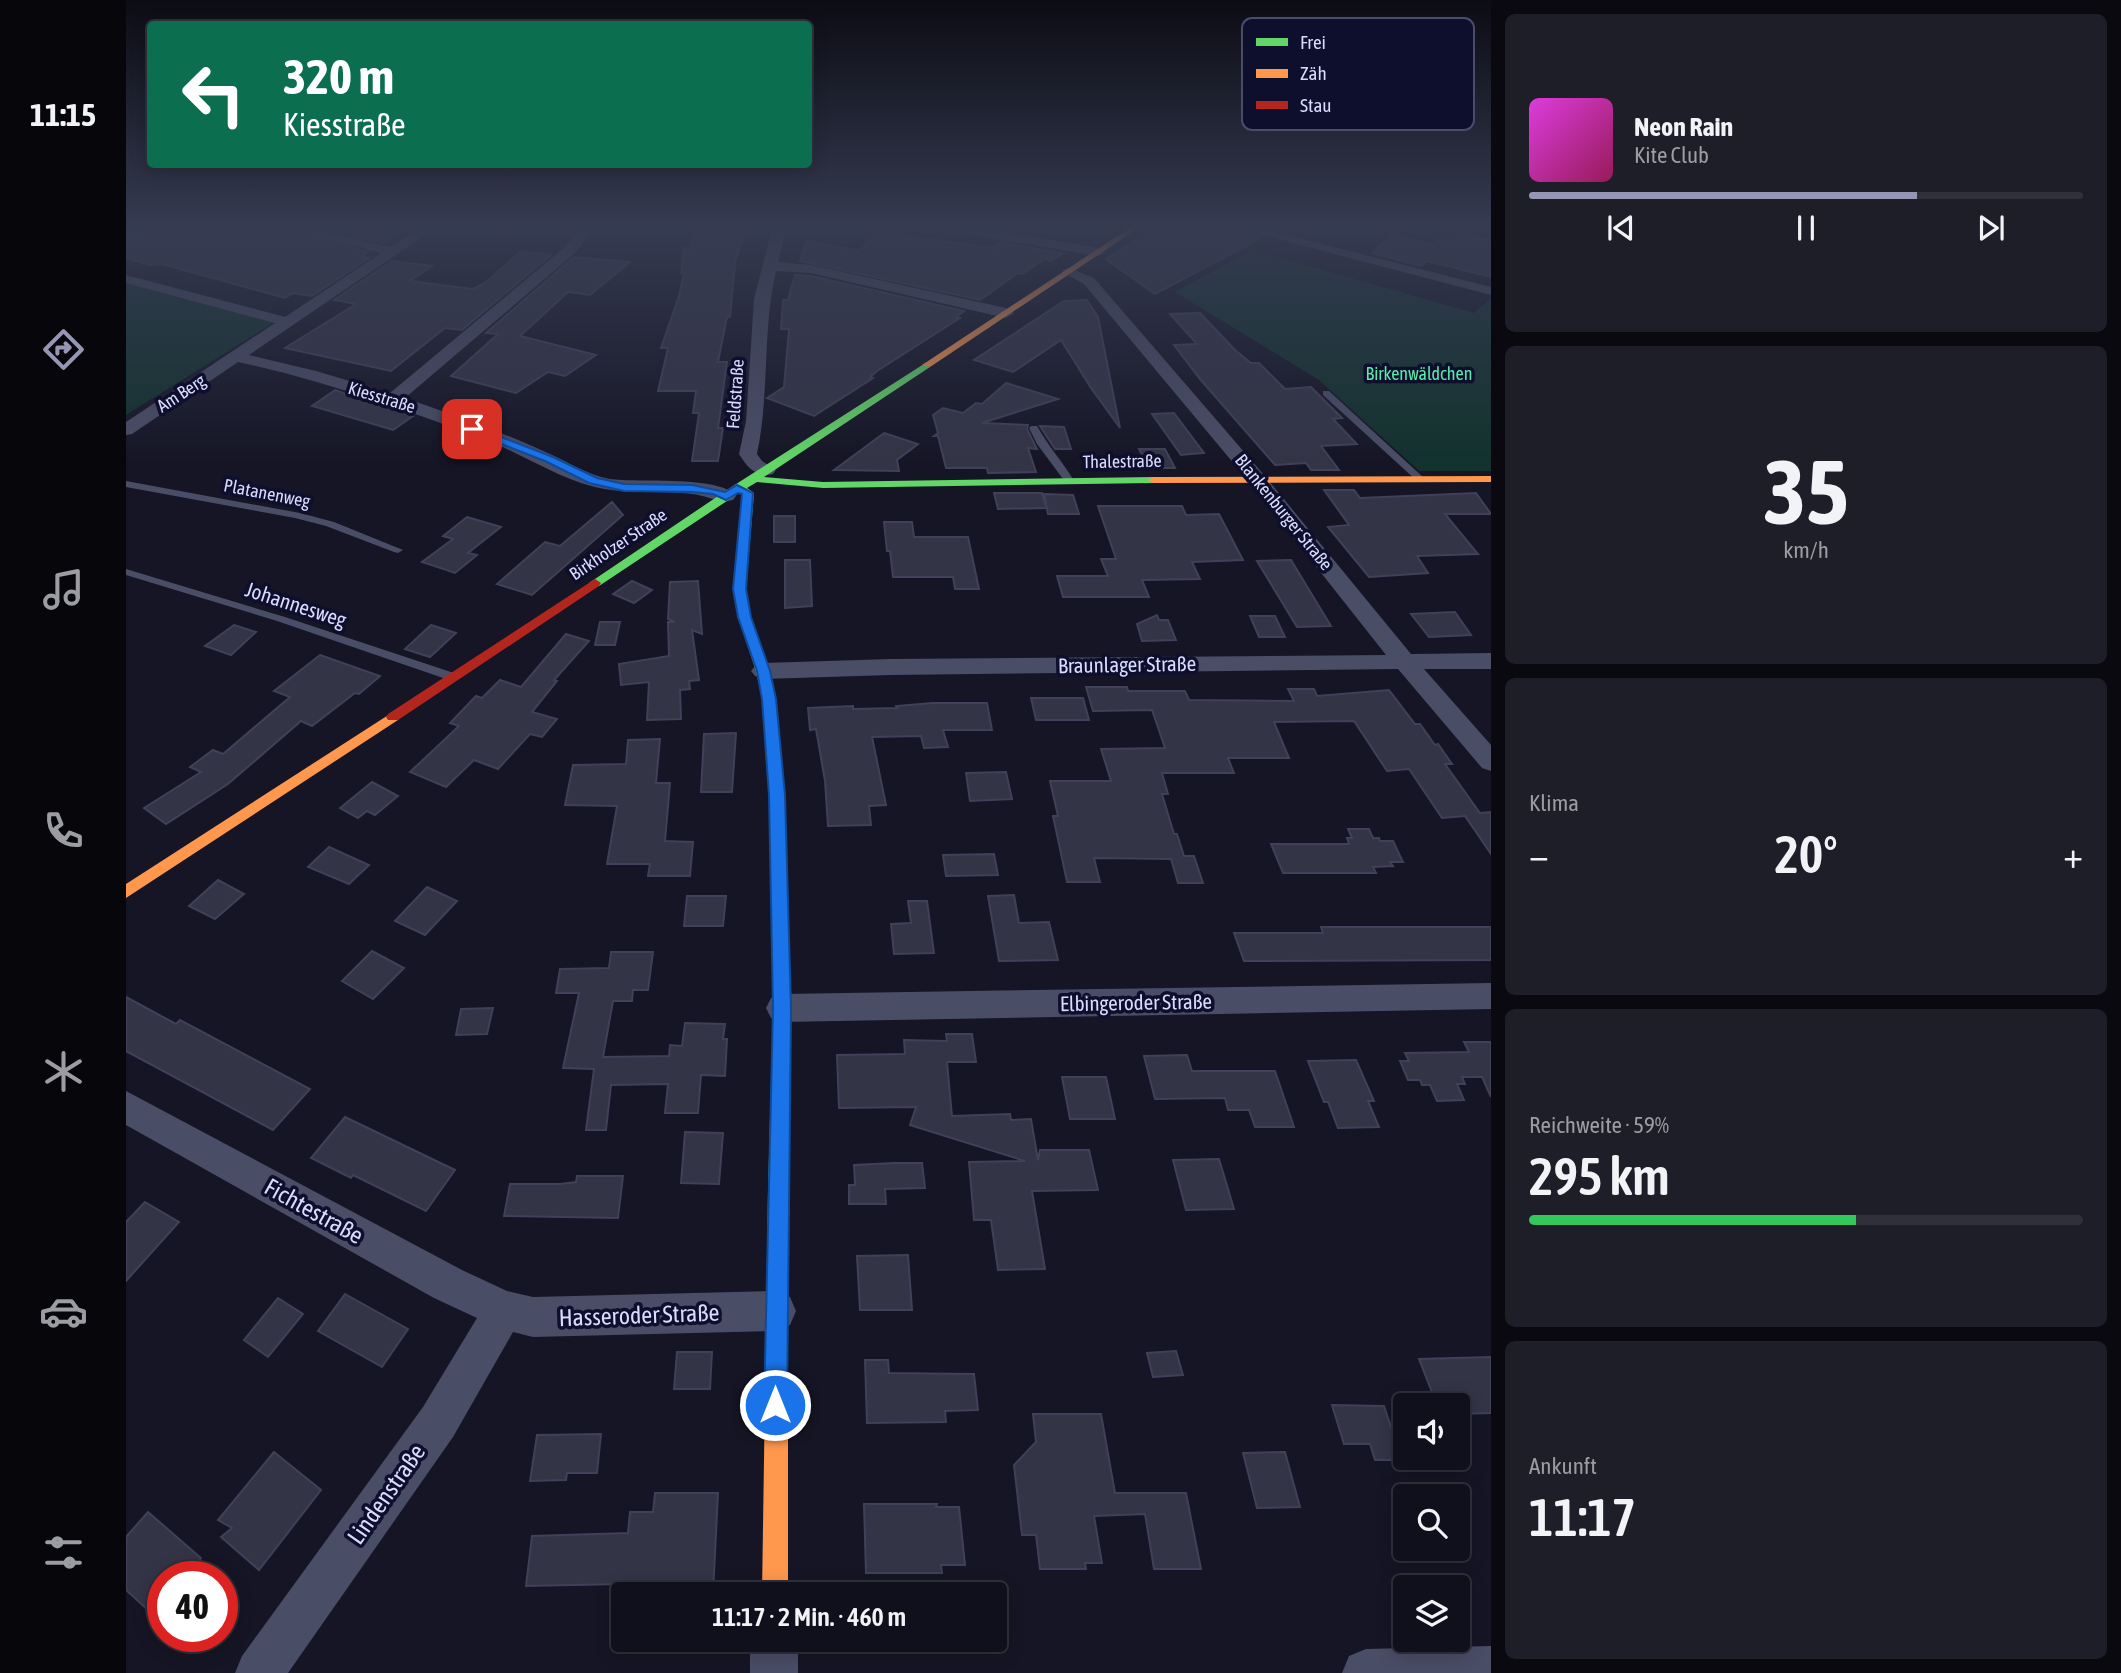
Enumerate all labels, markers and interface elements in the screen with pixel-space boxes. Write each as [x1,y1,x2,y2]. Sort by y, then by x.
legend [1242,18,1474,130]
text: Frei [1300,31,1326,53]
text: 320 m [283,48,394,104]
icon: left [168,49,259,140]
text: Zäh [1300,62,1327,84]
text: Stau [1300,94,1331,116]
text: 11:15 [30,96,96,133]
text: Kiesstraße [283,106,406,143]
text: Neon Rain [1634,112,1733,142]
text: Kite Club [1634,142,1709,168]
icon: previous [1602,209,1640,247]
icon: pause [1787,209,1825,247]
icon: next [1972,209,2010,247]
icon: directions [39,325,88,374]
street label: Feldstraße [722,359,748,429]
park label: Birkenwäldchen [1366,363,1472,384]
street label: Am Berg [153,369,209,416]
street label: Kiesstraße [346,377,418,417]
pin [442,399,502,459]
icon: arrive [453,410,491,448]
text: 35 [1763,439,1849,543]
street label: Thalestraße [1082,450,1162,472]
street label: Blankenburger Straße [1231,450,1337,574]
street label: Platanenweg [222,474,312,512]
street label: Birkholzer Straße [565,504,671,584]
text: km/h [1783,537,1829,563]
icon: music [39,565,88,614]
street label: Johannesweg [242,576,350,632]
street label: Braunlager Straße [1058,651,1196,677]
text: Klima [1529,790,1579,816]
icon: phone [39,806,88,855]
text: 20° [1774,824,1838,884]
text: − [1529,833,1549,876]
text: + [2063,833,2083,876]
street label: Elbingeroder Straße [1060,989,1212,1015]
icon: climate [39,1047,88,1096]
text: Reichweite · 59% [1529,1112,1669,1138]
text: 295 km [1529,1146,1670,1206]
street label: Fichtestraße [260,1173,368,1249]
icon: car [39,1287,88,1336]
street label: Hasseroder Straße [558,1299,720,1331]
position arrow [738,1368,812,1442]
map controls [1393,1393,1470,1652]
button: sound [1393,1393,1470,1470]
street label: Lindenstraße [342,1439,430,1549]
text: Ankunft [1529,1453,1597,1479]
button: search [1393,1484,1470,1561]
text: 11:17 [1529,1487,1636,1547]
icon: filters [39,1528,88,1577]
speed limit sign: 40 [147,1561,238,1652]
button: layers [1393,1575,1470,1652]
text: 11:17 · 2 Min. · 460 m [712,1602,906,1632]

